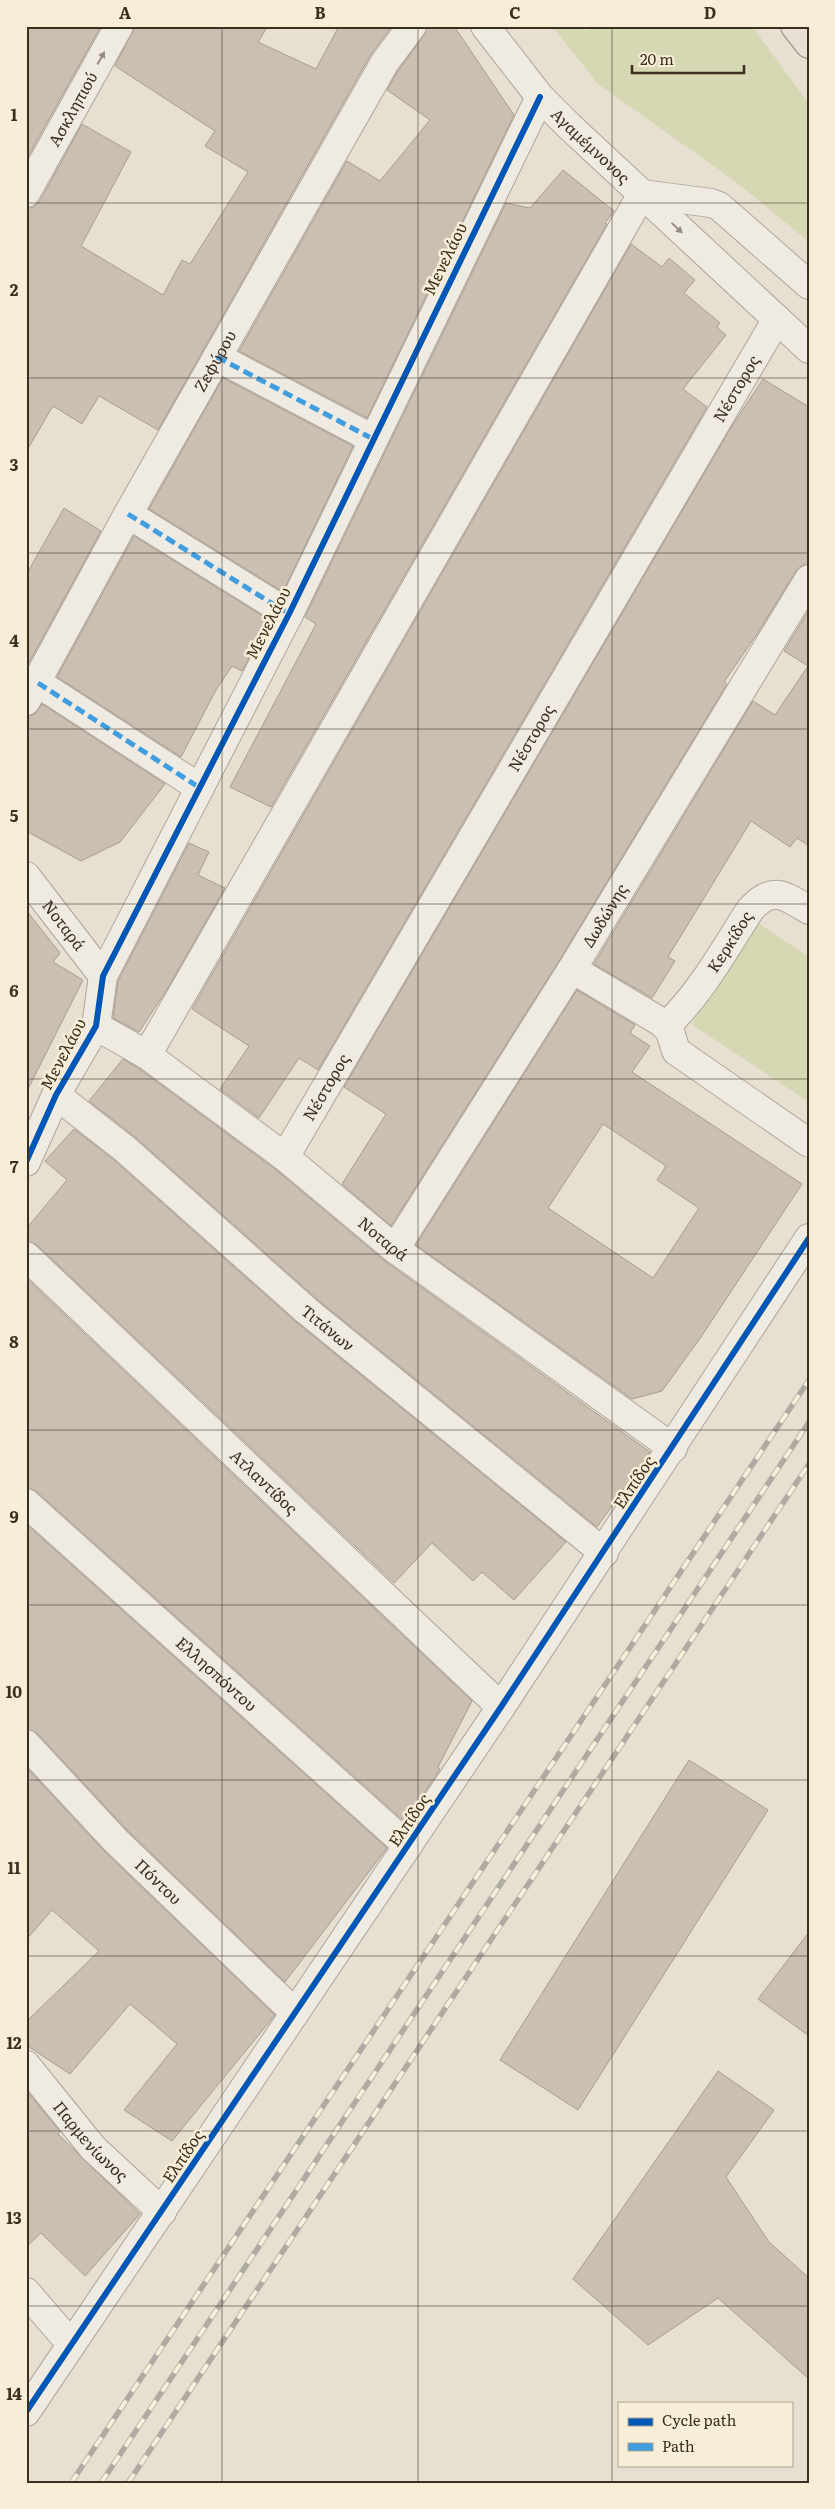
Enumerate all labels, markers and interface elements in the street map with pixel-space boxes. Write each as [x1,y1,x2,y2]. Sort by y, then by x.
text: A [119,0,131,24]
text: B [314,0,326,24]
text: C [509,0,521,24]
text: D [704,0,716,24]
scale bar [632,42,745,74]
text: 20 m [640,47,674,70]
one-way arrow [97,51,105,66]
street label: Ασκληπιού [41,67,102,151]
text: 1 [11,102,18,126]
street label: Αγαμέμνονος [546,102,636,188]
street label: Μενελάου [416,218,472,299]
one-way arrow [671,222,683,234]
text: 2 [10,277,19,301]
street label: Ζεφύρου [187,325,241,396]
street label: Νέστορος [706,350,764,426]
text: 3 [10,452,19,476]
street label: Μενελάου [239,582,296,663]
text: 4 [9,628,19,652]
street label: Νέστορος [501,699,559,776]
text: 5 [10,803,19,827]
street label: Δωδώνης [575,878,632,951]
street label: Νοταρά [37,894,92,955]
street label: Κερκίδος [700,906,758,977]
text: 6 [9,978,19,1002]
street label: Μενελάου [33,1013,91,1094]
street label: Νέστορος [296,1048,354,1125]
text: 7 [10,1154,19,1178]
street label: Νοταρά [353,1210,414,1266]
street label: Τιτάνων [296,1298,360,1356]
text: 8 [9,1329,19,1353]
street label: Ατλαντίδος [225,1443,304,1519]
street label: Ελπίδος [606,1450,660,1513]
text: 9 [9,1504,19,1528]
street label: Ελλησπόντου [171,1630,263,1716]
text: 10 [6,1679,22,1703]
street label: Ελπίδος [381,1788,435,1851]
street label: Πόντου [130,1853,188,1909]
text: 11 [7,1855,21,1879]
text: 12 [6,2030,22,2054]
street label: Παρμενίωνος [48,2095,134,2186]
street label: Ελπίδος [155,2124,209,2187]
text: 13 [6,2205,22,2229]
text: 14 [6,2381,22,2405]
legend [618,2402,792,2466]
text: Cycle path [662,2408,737,2431]
text: Path [662,2434,695,2457]

